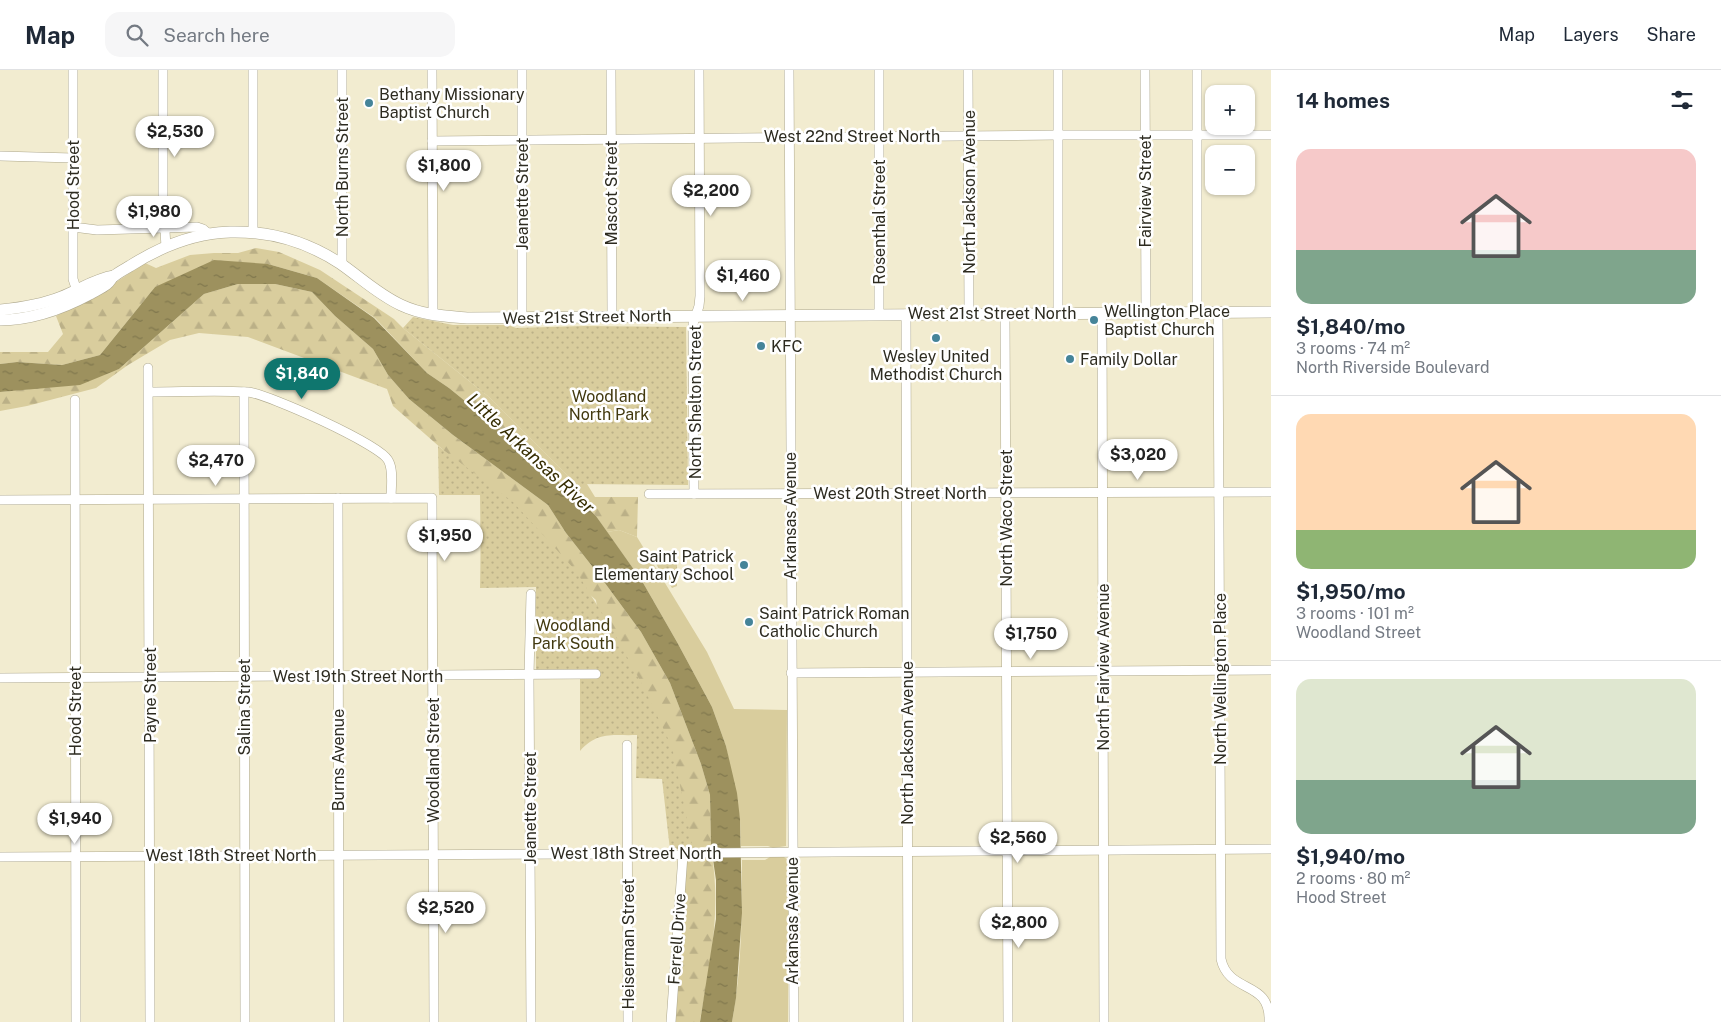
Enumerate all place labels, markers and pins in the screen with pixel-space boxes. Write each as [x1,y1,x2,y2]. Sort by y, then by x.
place label: Bethany Missionary Baptist Church [379,85,525,122]
marker: Bethany Missionary Baptist Church [363,97,375,109]
pin: $2,530 [134,116,216,158]
pin: $1,800 [403,150,485,192]
pin: $2,200 [670,174,752,217]
pin: $1,980 [113,196,195,238]
pin: $1,460 [702,260,784,302]
place label: Wellington Place Baptist Church [1104,302,1230,339]
marker: Wellington Place Baptist Church [1088,314,1100,326]
marker: Wesley United Methodist Church [930,332,942,344]
place label: KFC [771,337,802,356]
marker: KFC [755,340,767,352]
place label: Wesley United Methodist Church [870,347,1002,384]
place label: Family Dollar [1080,350,1178,369]
marker: Family Dollar [1064,353,1076,365]
pin: $1,840 [261,358,343,400]
pin: $3,020 [1097,438,1179,481]
pin: $2,470 [175,444,257,487]
pin: $1,950 [404,520,486,562]
place label: Saint Patrick Elementary School [594,547,734,584]
marker: Saint Patrick Elementary School [738,559,750,571]
place label: Saint Patrick Roman Catholic Church [759,604,910,641]
marker: Saint Patrick Roman Catholic Church [743,616,755,628]
pin: $1,750 [990,618,1072,660]
pin: $1,940 [34,802,116,845]
pin: $2,560 [977,822,1059,864]
pin: $2,520 [405,892,487,934]
pin: $2,800 [978,906,1060,949]

